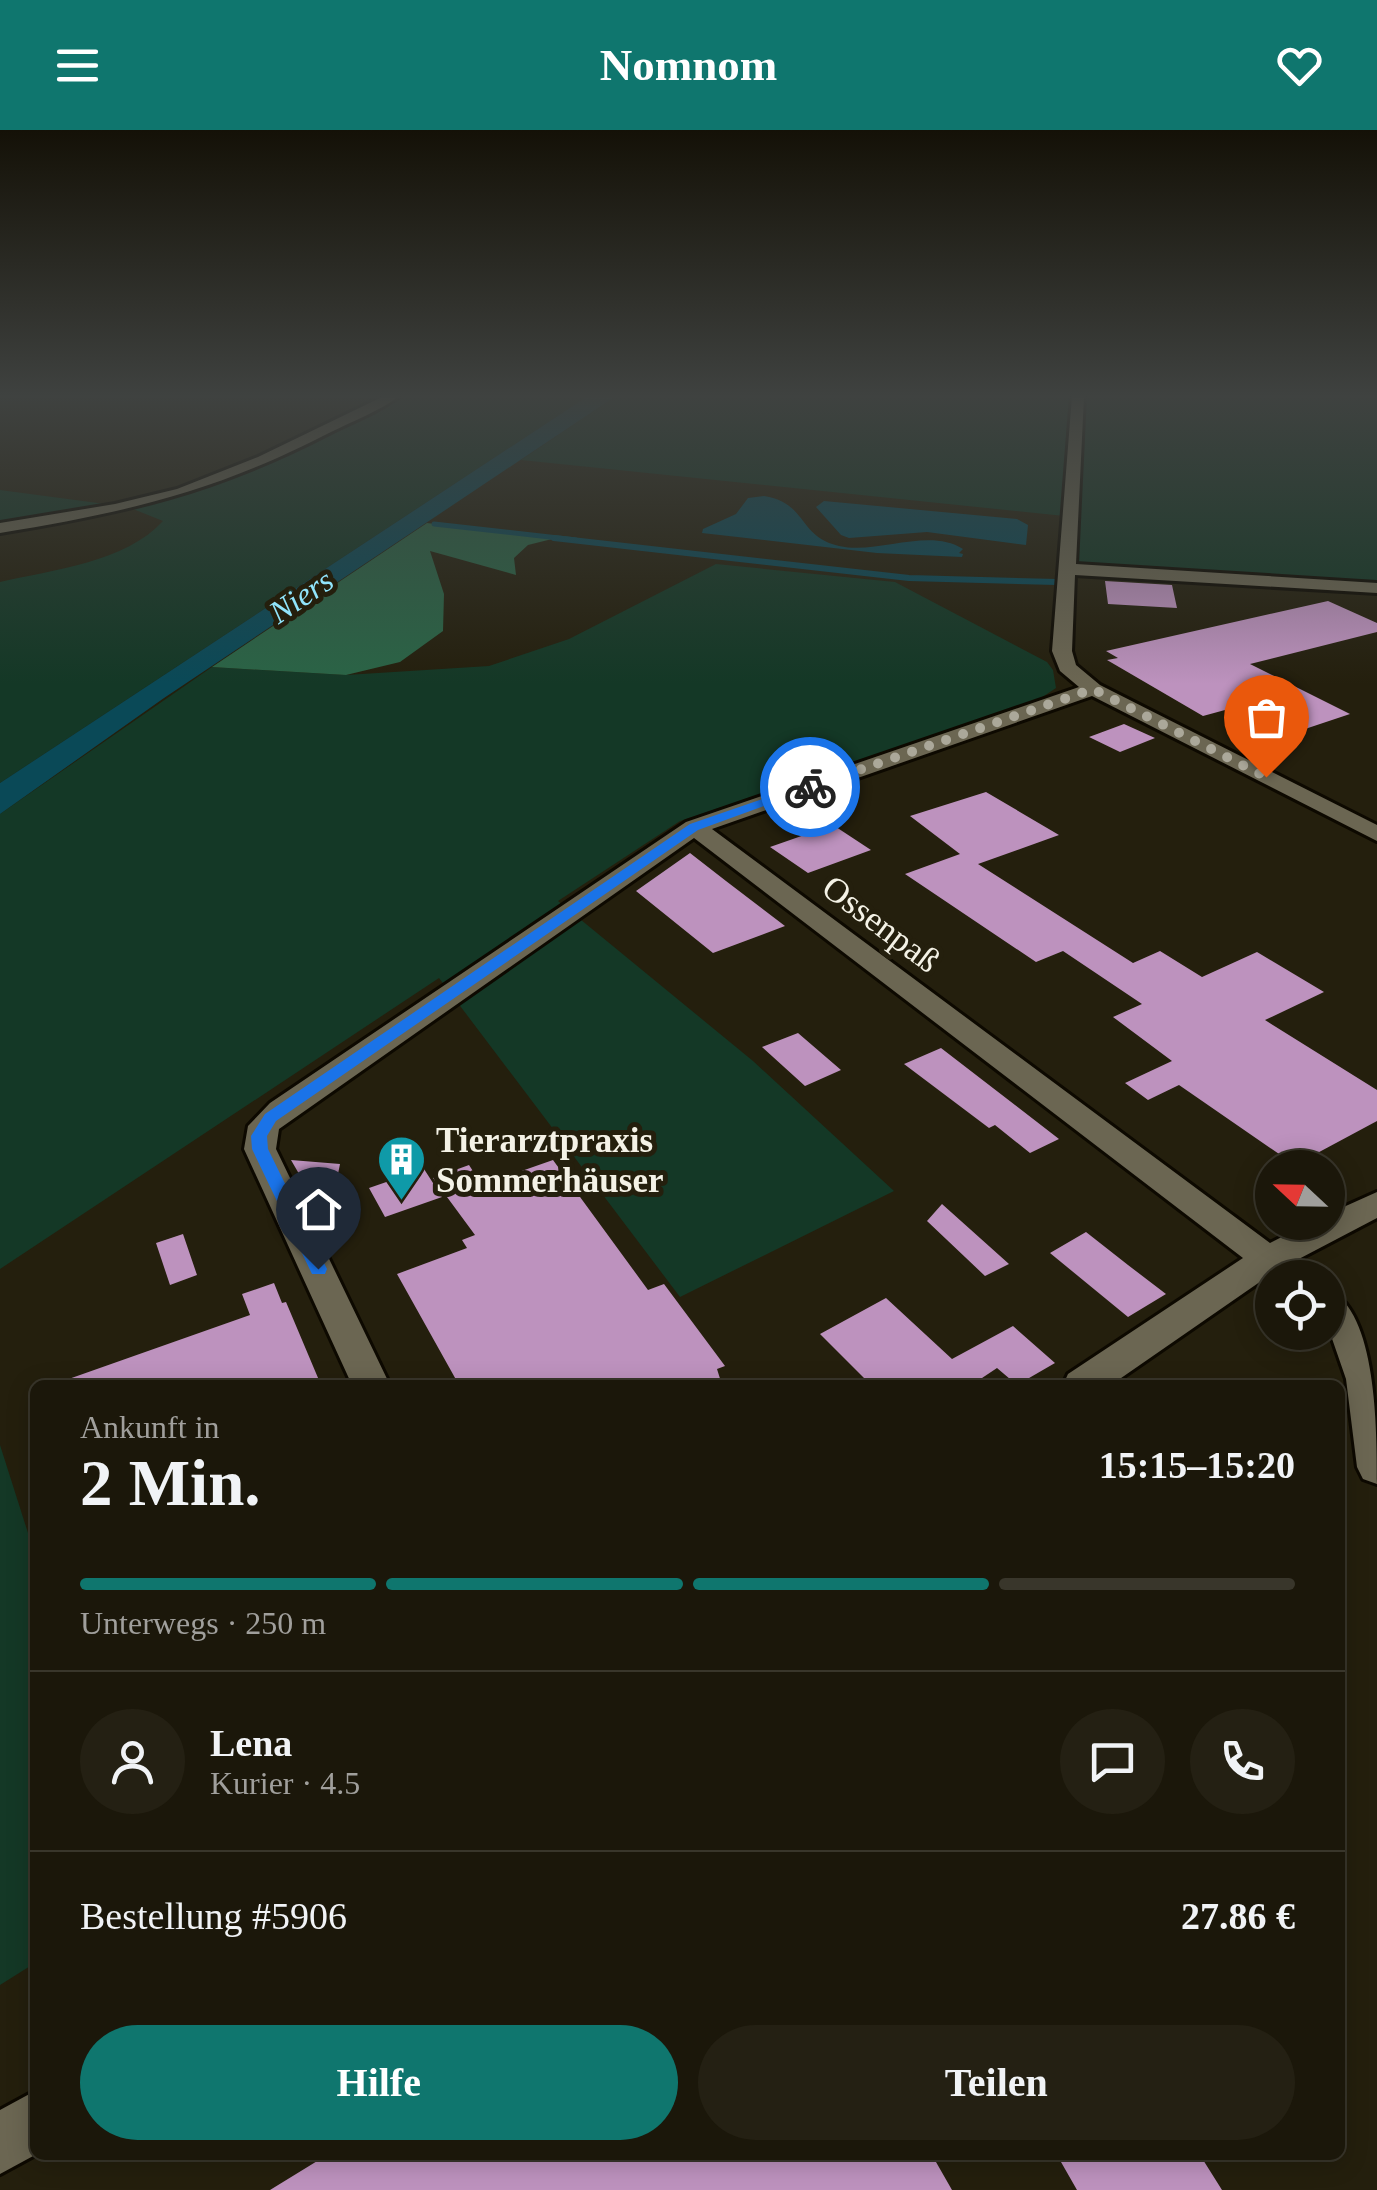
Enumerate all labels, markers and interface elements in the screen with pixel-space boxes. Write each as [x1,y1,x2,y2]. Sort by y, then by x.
icon: menu [50,38,105,93]
icon: heart [1272,38,1327,93]
text: Nomnom [600,40,777,90]
water label: Niers [261,562,340,631]
pin [1224,675,1309,778]
icon: bag [1239,690,1294,745]
courier [760,737,860,837]
icon: bike [783,760,838,815]
street label: Ossenpaß [815,867,947,981]
place label: Tierarztpraxis Sommerhäuser [436,1121,663,1200]
building icon: Tierarztpraxis Sommerhäuser [375,1134,427,1202]
north arrow [1255,1150,1345,1240]
map controls [1255,1150,1345,1350]
pin [276,1167,361,1270]
icon: home [291,1182,346,1237]
button: locate [1255,1260,1345,1350]
text: Ankunft in [80,1409,220,1445]
text: 15:15–15:20 [1099,1444,1295,1486]
text: 2 Min. [80,1447,261,1519]
text: Unterwegs · 250 m [80,1605,326,1641]
button: person [80,1709,185,1814]
button: chat [1060,1709,1165,1814]
button: phone [1190,1709,1295,1814]
text: Lena [210,1722,292,1764]
text: Kurier · 4.5 [210,1765,360,1801]
text: Bestellung #5906 [80,1895,347,1937]
text: 27.86 € [1181,1895,1295,1937]
button: Hilfe [80,2025,678,2140]
button: Teilen [698,2025,1295,2140]

